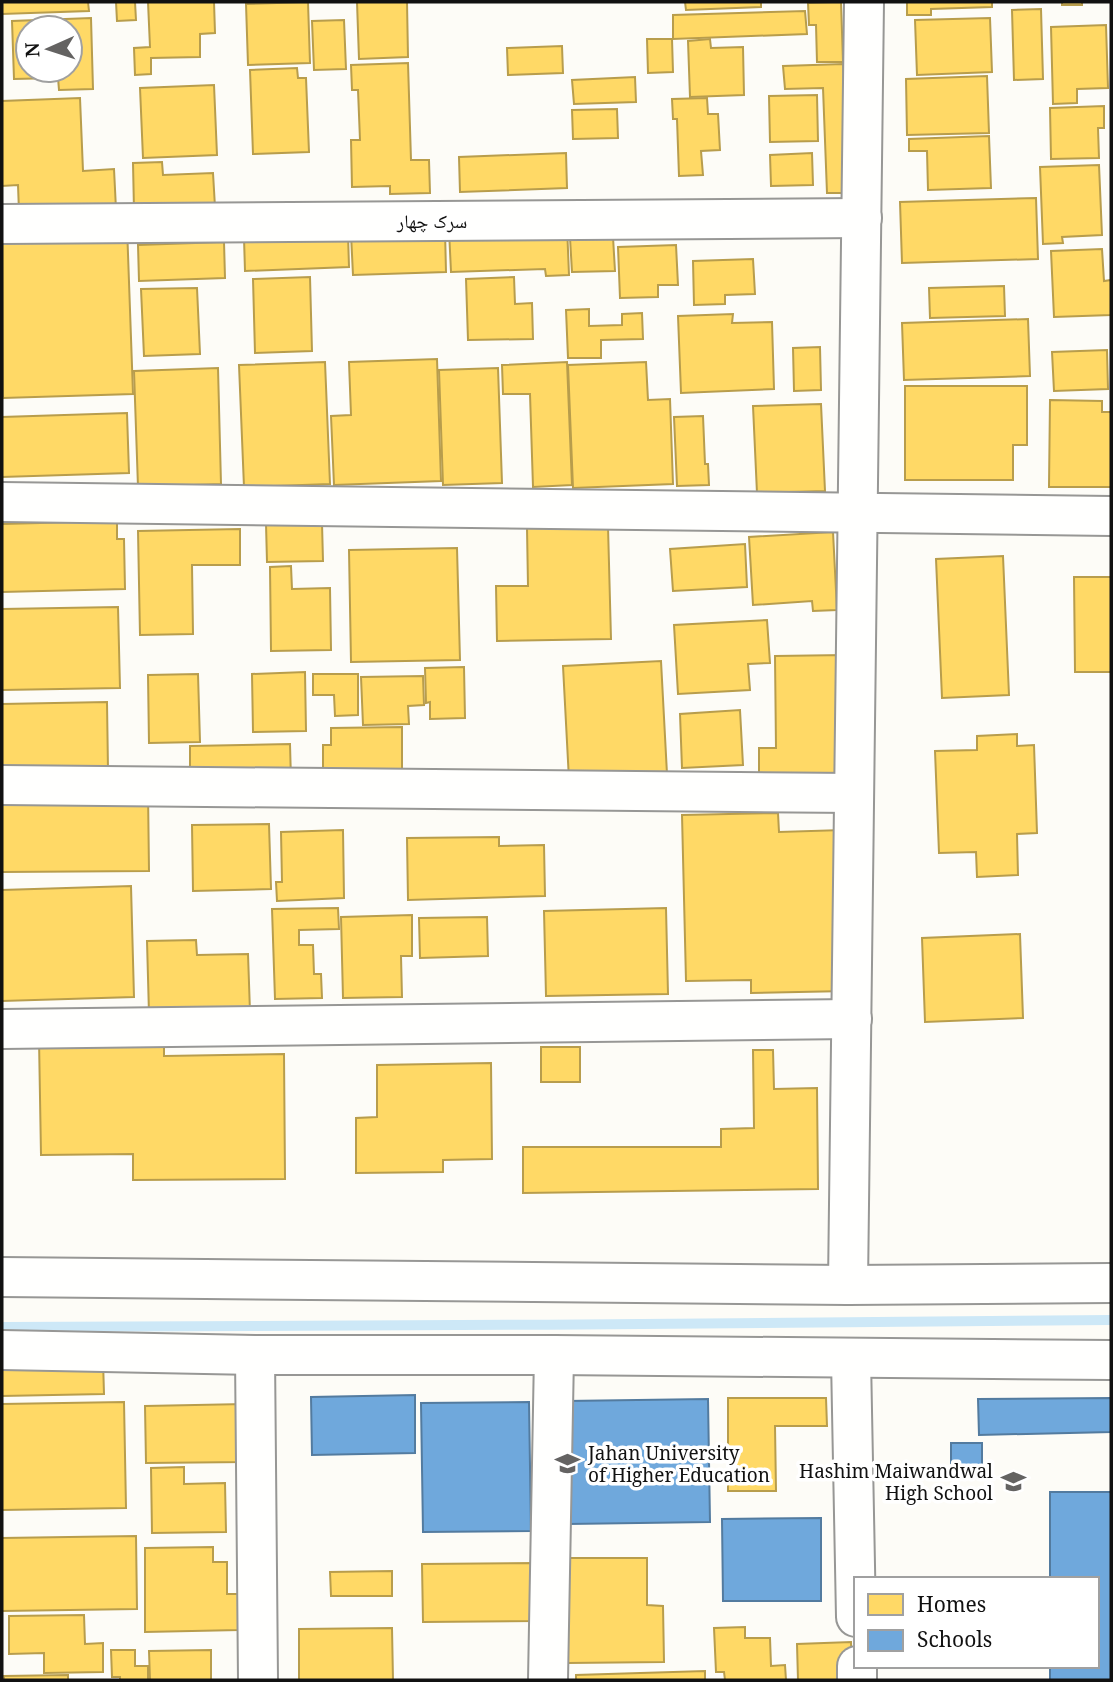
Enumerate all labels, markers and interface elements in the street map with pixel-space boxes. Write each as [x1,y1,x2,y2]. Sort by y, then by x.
north arrow [14,14,84,84]
text: N [19,42,45,58]
street label: سرک چهار [396,208,467,234]
place label: Jahan University of Higher Education [587,1440,770,1488]
school or university icon: Jahan University of Higher Education [554,1450,582,1478]
place label: Hashim Maiwandwal High School [799,1458,993,1506]
school or university icon: Hashim Maiwandwal High School [999,1468,1027,1496]
legend [854,1577,1099,1668]
text: Homes [917,1590,986,1618]
text: Schools [917,1625,992,1653]

